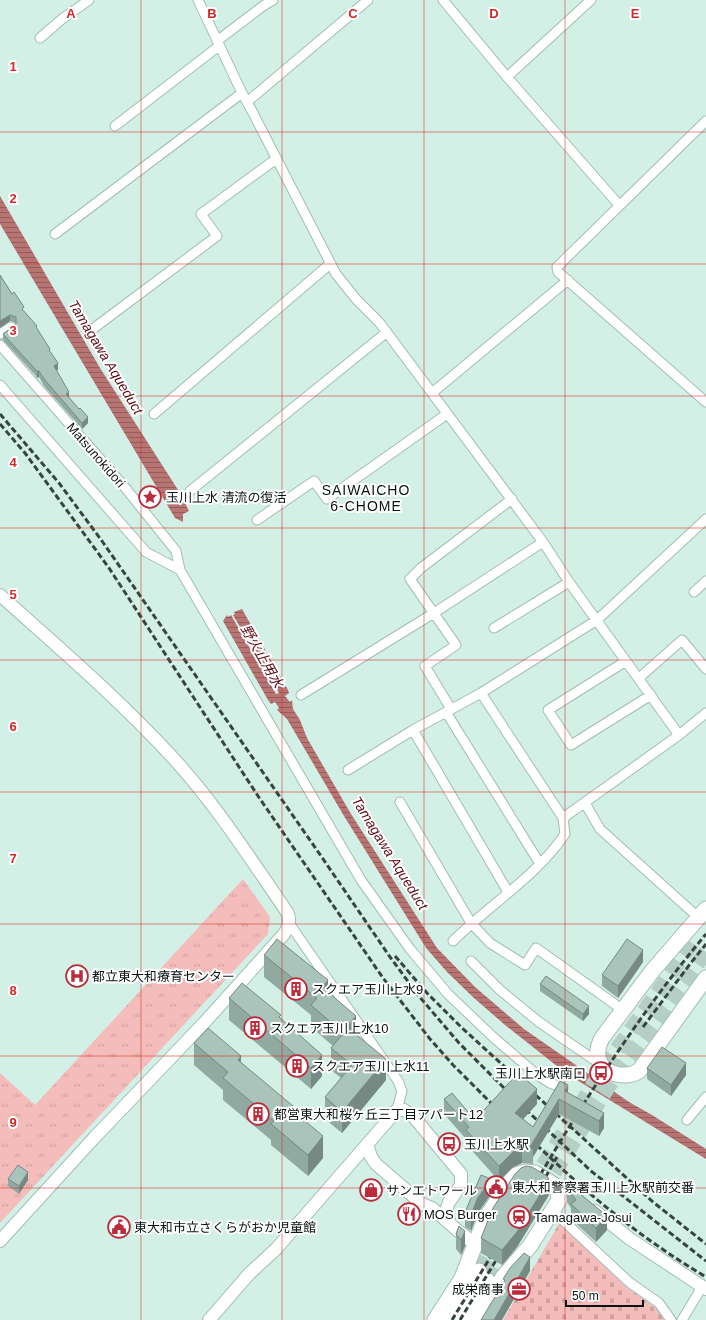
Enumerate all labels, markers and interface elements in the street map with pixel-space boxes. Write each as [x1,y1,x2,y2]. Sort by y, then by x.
text: A [66,6,76,21]
text: B [207,6,217,21]
text: C [348,6,358,21]
text: D [489,6,499,21]
text: E [631,6,640,21]
text: 1 [9,59,17,74]
text: 2 [9,191,17,206]
water label: Tamagawa Aqueduct [66,297,147,418]
text: 3 [9,323,17,338]
street label: Matsunokidori [64,420,128,491]
text: 4 [9,455,17,470]
district label: SAIWAICHO 6-CHOME [322,482,410,514]
place icon: 玉川上水 清流の復活 [137,484,163,510]
place label: 玉川上水 清流の復活 [166,490,287,505]
text: 5 [9,587,17,602]
water label: 野火止用水 [238,622,287,692]
text: 6 [9,719,17,734]
water label: Tamagawa Aqueduct [349,793,432,914]
text: 7 [9,851,17,866]
hospital icon: 都立東大和療育センター [64,963,90,989]
place label: 都立東大和療育センター [92,969,235,984]
building icon: スクエア玉川上水9 [283,976,309,1002]
place label: スクエア玉川上水9 [312,982,423,997]
text: 8 [9,983,17,998]
building icon: スクエア玉川上水10 [242,1015,268,1041]
place label: スクエア玉川上水10 [270,1021,388,1036]
building icon: スクエア玉川上水11 [284,1053,310,1079]
place label: スクエア玉川上水11 [312,1059,430,1074]
bus stop icon: 玉川上水駅南口 [588,1060,614,1086]
place label: 玉川上水駅南口 [495,1066,586,1081]
building icon: 都営東大和桜ヶ丘三丁目アパート12 [245,1101,271,1127]
place label: 都営東大和桜ヶ丘三丁目アパート12 [274,1107,483,1122]
text: 9 [9,1115,17,1130]
bus stop icon: 玉川上水駅 [436,1131,462,1157]
place label: 玉川上水駅 [464,1137,529,1152]
public building icon: 東大和警察署玉川上水駅前交番 [483,1174,509,1200]
shop icon: サンエトワール [358,1177,384,1203]
place label: 東大和警察署玉川上水駅前交番 [512,1180,694,1195]
place label: サンエトワール [386,1183,477,1198]
restaurant icon: MOS Burger [396,1201,422,1227]
station icon: Tamagawa-Josui [506,1204,532,1230]
place label: MOS Burger [424,1207,497,1222]
place label: Tamagawa-Josui [534,1210,632,1225]
public building icon: 東大和市立さくらがおか児童館 [106,1214,132,1240]
place label: 東大和市立さくらがおか児童館 [134,1220,316,1235]
office icon: 成栄商事 [506,1276,532,1302]
place label: 成栄商事 [452,1282,504,1297]
scale bar [566,1282,643,1308]
text: 50 m [572,1289,599,1303]

